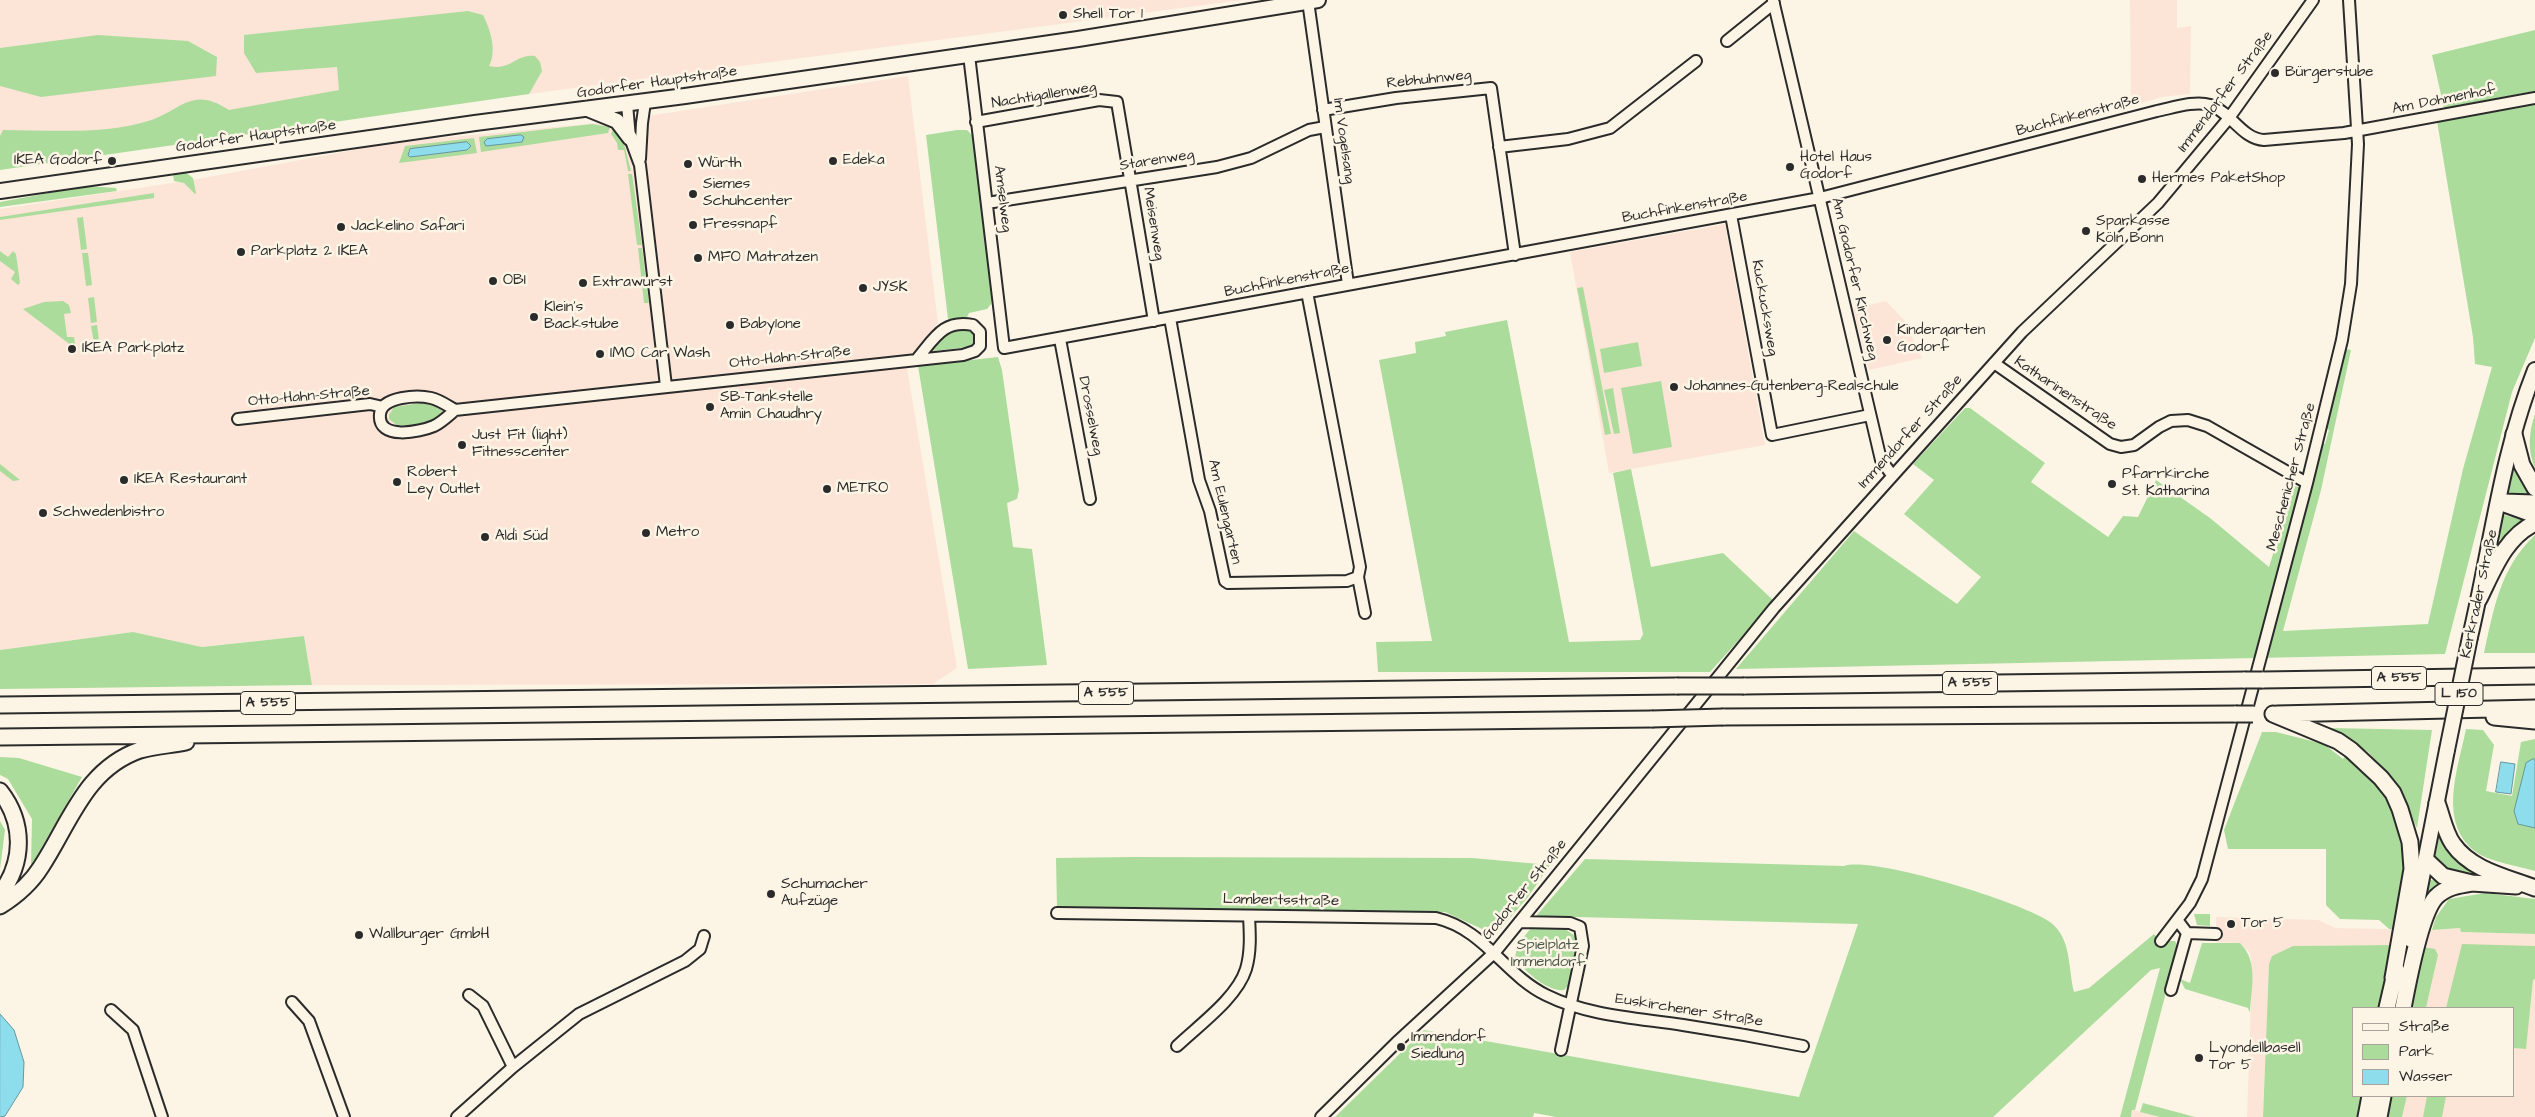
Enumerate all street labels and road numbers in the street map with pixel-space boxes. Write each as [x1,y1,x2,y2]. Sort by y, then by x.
street label: Immendorfer Straße [2174,28,2278,156]
street label: Godorfer Hauptstraße [576,63,738,103]
street label: Rebhuhnweg [1386,67,1472,93]
street label: Nachtigallenweg [990,79,1098,113]
street label: Am Dohmenhof [2391,81,2497,119]
street label: Buchfinkenstraße [2014,91,2142,141]
street label: Im Vogelsang [1328,97,1358,185]
street label: Godorfer Hauptstraße [175,117,337,157]
street label: Starenweg [1118,146,1196,176]
street label: Amselweg [989,165,1015,233]
street label: Meisenweg [1138,186,1168,262]
street label: Buchfinkenstraße [1621,188,1749,228]
street label: Am Godorfer Kirchweg [1827,196,1881,362]
street label: Kuckucksweg [1747,259,1781,357]
street label: Buchfinkenstraße [1223,260,1351,302]
street label: Otto-Hahn-Straße [728,343,852,373]
street label: Katharinenstraße [2010,353,2120,435]
street label: Immendorfer Straße [1855,371,1967,493]
street label: Drosselweg [1074,375,1106,457]
street label: Otto-Hahn-Straße [247,383,371,411]
street label: Meschenicher Straße [2264,401,2320,553]
street label: Am Eulengarten [1203,458,1245,566]
street label: Kerkrader Straße [2458,528,2502,660]
road number: A 555 [2372,666,2426,690]
road number: A 555 [1942,671,1998,694]
road number: A 555 [1078,681,1134,704]
road number: L 150 [2435,682,2483,706]
road number: A 555 [240,691,296,714]
street label: Godorfer Straße [1479,836,1571,944]
street label: Lambertsstraße [1223,891,1339,911]
street label: Euskirchener Straße [1614,990,1764,1032]

